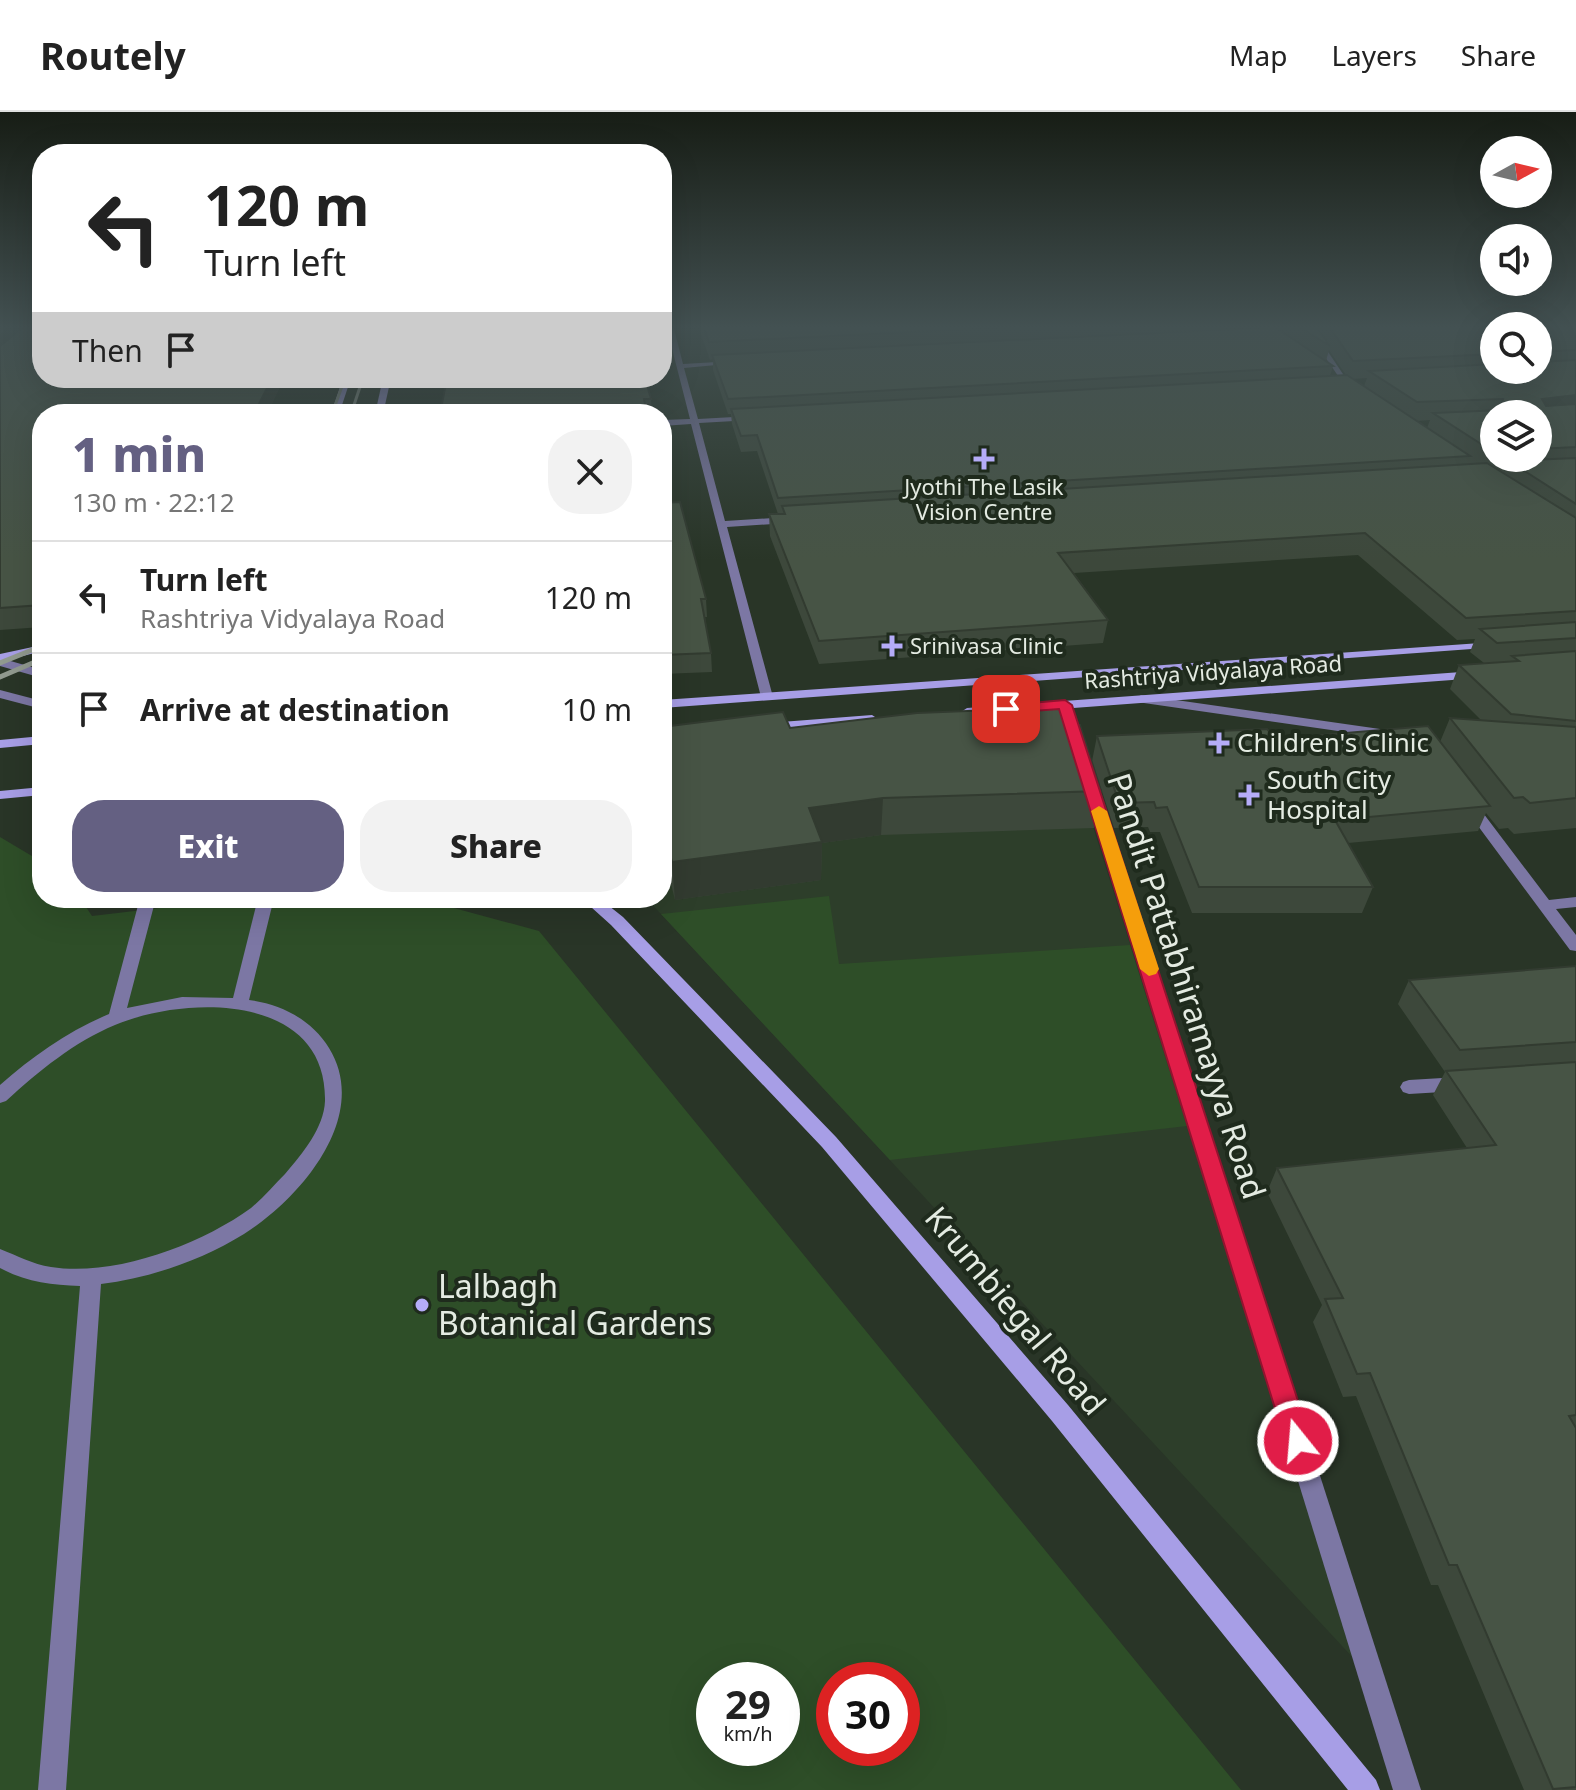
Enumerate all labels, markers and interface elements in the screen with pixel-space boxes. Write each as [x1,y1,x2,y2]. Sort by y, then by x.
text: Routely [40,29,186,81]
text: Map [1229,36,1287,74]
text: Layers [1331,36,1417,74]
text: Share [1461,36,1536,74]
north arrow [1480,136,1552,208]
map controls [1480,136,1552,472]
text: 120 m [204,166,369,242]
icon: left [72,176,176,280]
button: sound [1480,224,1552,296]
text: Turn left [204,238,346,287]
button: search [1480,312,1552,384]
icon: arrive [159,328,203,372]
text: Then [72,330,143,371]
button: layers [1480,400,1552,472]
text: 1 min [72,421,206,486]
button: close [548,430,632,514]
marker: Jyothi The Lasik Vision Centre [973,448,995,470]
place label: Jyothi The Lasik Vision Centre [902,471,1064,526]
text: 130 m · 22:12 [72,484,235,520]
text: Turn left [140,559,268,600]
icon: left [72,575,116,619]
text: 120 m [545,577,632,618]
text: Rashtriya Vidyalaya Road [140,600,445,636]
place label: Srinivasa Clinic [910,630,1063,660]
marker: Srinivasa Clinic [881,635,903,657]
street label: Rashtriya Vidyalaya Road [1083,647,1343,695]
pin [972,675,1040,743]
icon: arrive [72,687,116,731]
icon: arrive [984,687,1028,731]
text: Arrive at destination [140,689,450,730]
text: 10 m [562,689,632,730]
place label: Children's Clinic [1237,724,1429,760]
marker: Children's Clinic [1208,732,1230,754]
place label: South City Hospital [1267,761,1392,827]
street label: Pandit Pattabhiramayya Road [1098,767,1277,1204]
marker: South City Hospital [1238,784,1260,806]
button: Exit [72,800,344,892]
button: Share [360,800,632,892]
street label: Krumbiegal Road [916,1197,1116,1423]
place label: Lalbagh Botanical Gardens [438,1264,712,1344]
marker: Lalbagh Botanical Gardens [413,1296,431,1314]
position arrow [1256,1399,1340,1483]
speed limit sign: 30 [816,1662,920,1766]
text: 29 [725,1676,771,1731]
text: km/h [723,1720,773,1747]

